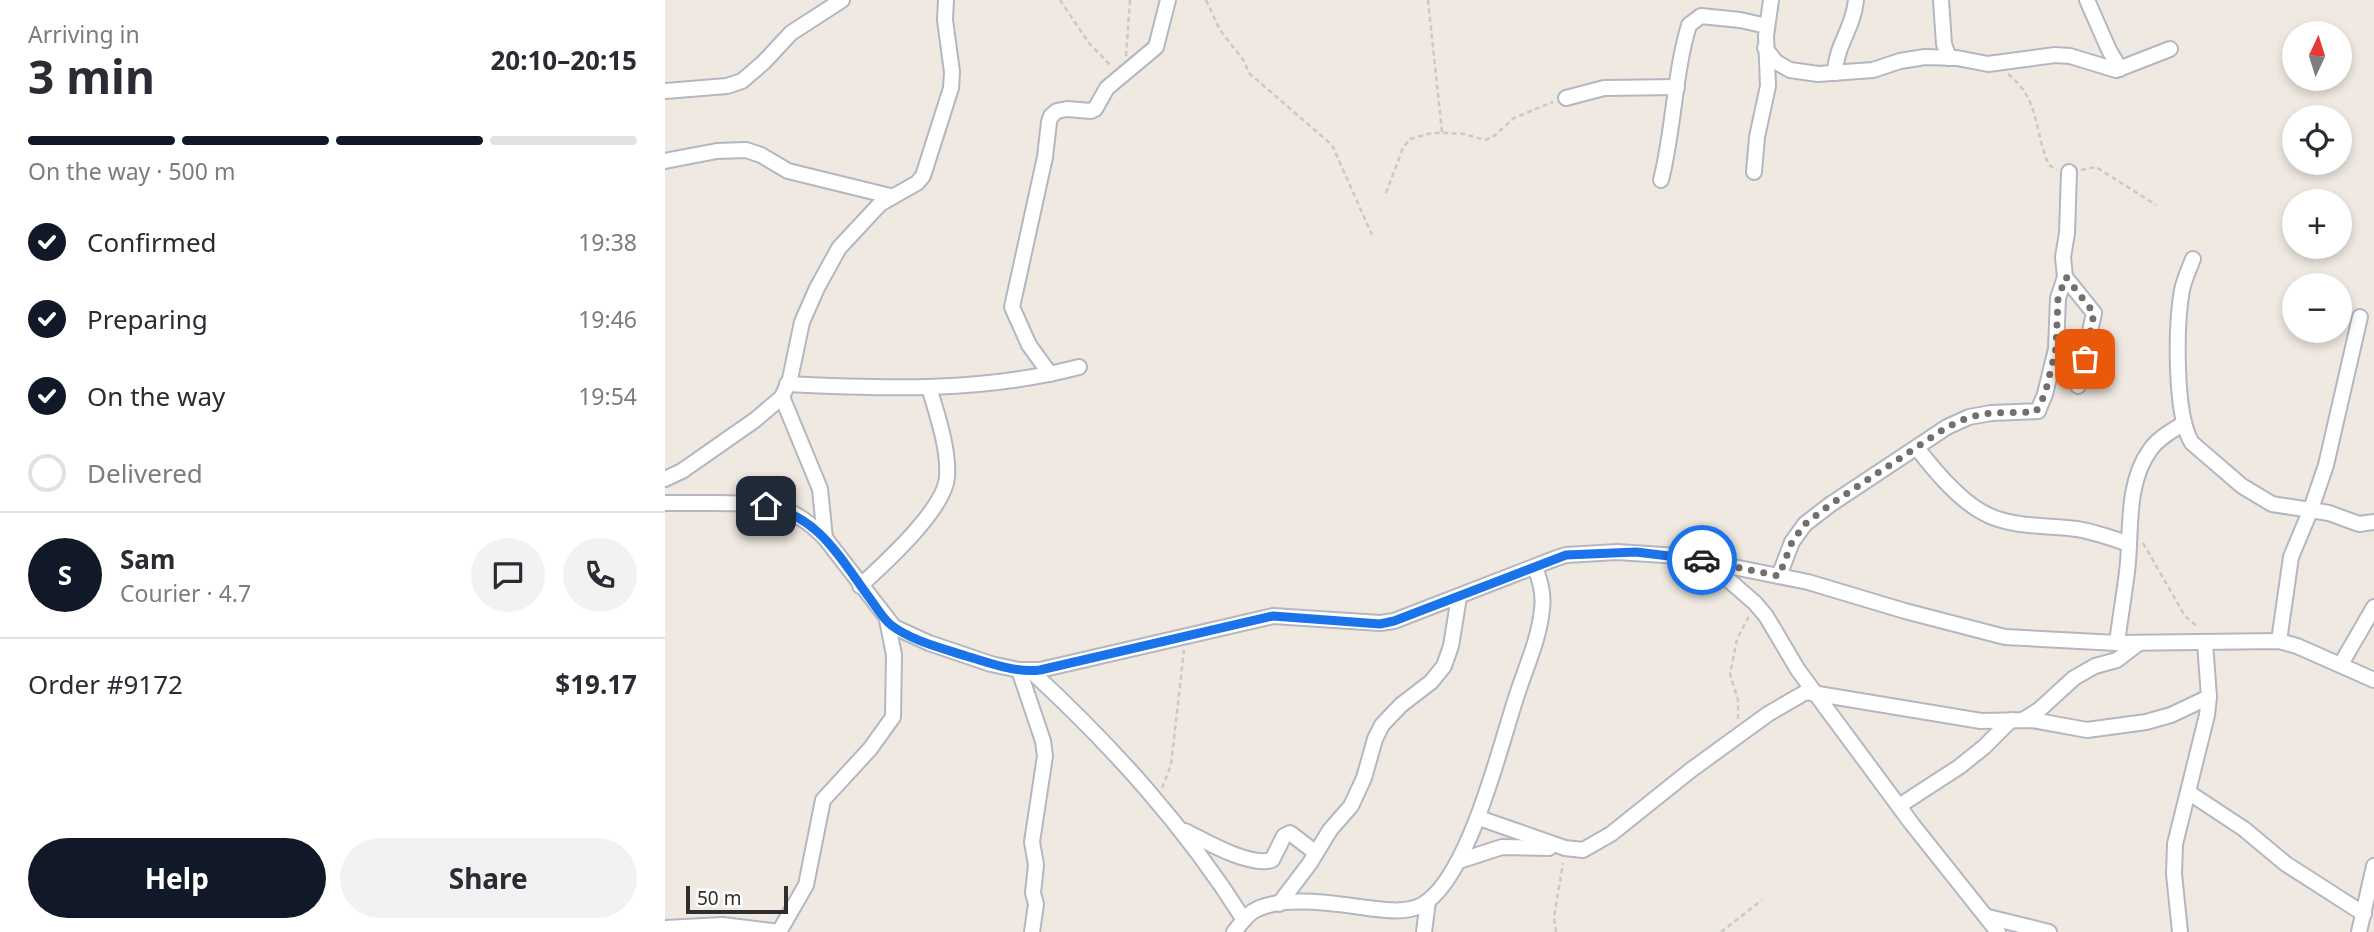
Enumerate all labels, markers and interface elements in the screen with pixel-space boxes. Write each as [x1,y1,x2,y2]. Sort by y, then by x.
text: Arriving in [28,18,140,50]
north arrow [2282,21,2352,91]
map controls [2282,21,2352,343]
text: 20:10–20:15 [490,42,637,78]
text: 3 min [28,45,155,107]
button: locate [2282,105,2352,175]
text: On the way · 500 m [28,155,235,187]
button: + [2282,189,2352,259]
icon: check [28,223,66,261]
text: Confirmed [87,224,217,260]
text: 19:38 [578,226,637,258]
button: − [2282,273,2352,343]
icon: check [28,300,66,338]
text: Preparing [87,301,208,337]
text: 19:46 [578,303,637,335]
pin [2055,329,2115,389]
icon: bag [2066,340,2104,378]
icon: check [28,377,66,415]
text: On the way [87,378,225,414]
text: 19:54 [578,380,637,412]
text: Delivered [87,455,203,491]
pin [736,476,796,536]
icon: home [747,487,785,525]
courier [1667,525,1737,595]
button: chat [471,538,545,612]
button: phone [563,538,637,612]
text: Sam [120,541,175,577]
icon: car [1683,541,1721,579]
text: S [58,557,72,593]
text: Courier · 4.7 [120,577,251,609]
text: Order #9172 [28,666,183,702]
text: $19.17 [555,666,637,702]
button: Help [28,838,326,918]
button: Share [340,838,637,918]
scale bar [686,883,787,915]
text: 50 m [697,885,741,911]

